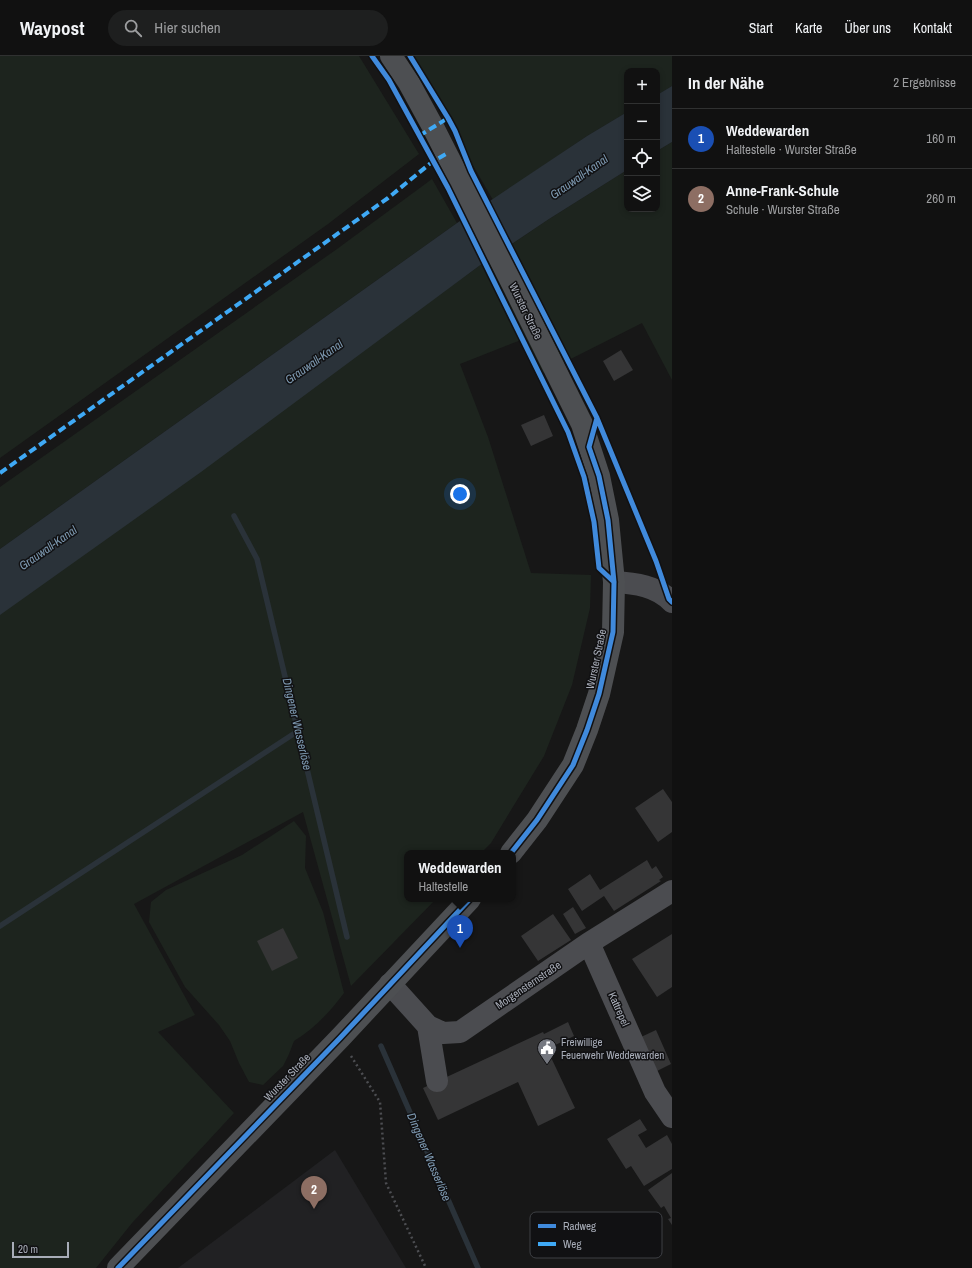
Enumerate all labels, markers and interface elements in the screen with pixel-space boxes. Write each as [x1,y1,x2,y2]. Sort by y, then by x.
search box [108,10,388,46]
text: Waypost [20,15,84,41]
icon: search [122,17,144,39]
text: Hier suchen [154,17,221,38]
text: Start [749,19,773,37]
text: Karte [795,19,822,37]
text: Über uns [844,19,891,37]
text: Kontakt [913,19,952,37]
map controls [624,68,660,212]
button: + [624,68,660,104]
text: In der Nähe [688,71,764,94]
text: 2 Ergebnisse [893,74,956,91]
button: − [624,104,660,140]
text: Weddewarden [726,120,809,141]
text: 1 [698,130,704,147]
text: 160 m [926,130,956,147]
button: locate [624,140,660,176]
text: Haltestelle · Wurster Straße [726,141,857,158]
water label: Grauwall-Kanal [547,151,612,203]
button: layers [624,176,660,212]
text: Anne-Frank-Schule [726,180,839,201]
text: 2 [698,190,704,207]
text: 260 m [926,190,956,207]
text: Schule · Wurster Straße [726,201,840,218]
street label: Wurster Straße [506,281,546,341]
water label: Grauwall-Kanal [282,336,347,388]
your location [450,484,470,504]
water label: Grauwall-Kanal [16,522,81,574]
street label: Wurster Straße [583,628,609,690]
water label: Dingener Wasserlöse [279,676,316,772]
popup [404,850,516,902]
text: Weddewarden [418,857,502,878]
text: Haltestelle [418,878,468,895]
pin: 1 [447,915,473,948]
street label: Morgensternstraße [492,958,564,1012]
street label: Kattrepel [605,990,633,1028]
place label: Freiwillige Feuerwehr Weddewarden [561,1035,664,1062]
public building icon: Freiwillige Feuerwehr Weddewarden [536,1037,558,1065]
street label: Wurster Straße [261,1050,313,1104]
water label: Dingener Wasserlöse [403,1110,455,1204]
pin: 2 [301,1176,327,1209]
legend [530,1212,662,1258]
text: Radweg [563,1219,596,1233]
text: Weg [563,1237,581,1251]
scale bar [12,1240,69,1259]
text: 20 m [18,1242,38,1256]

